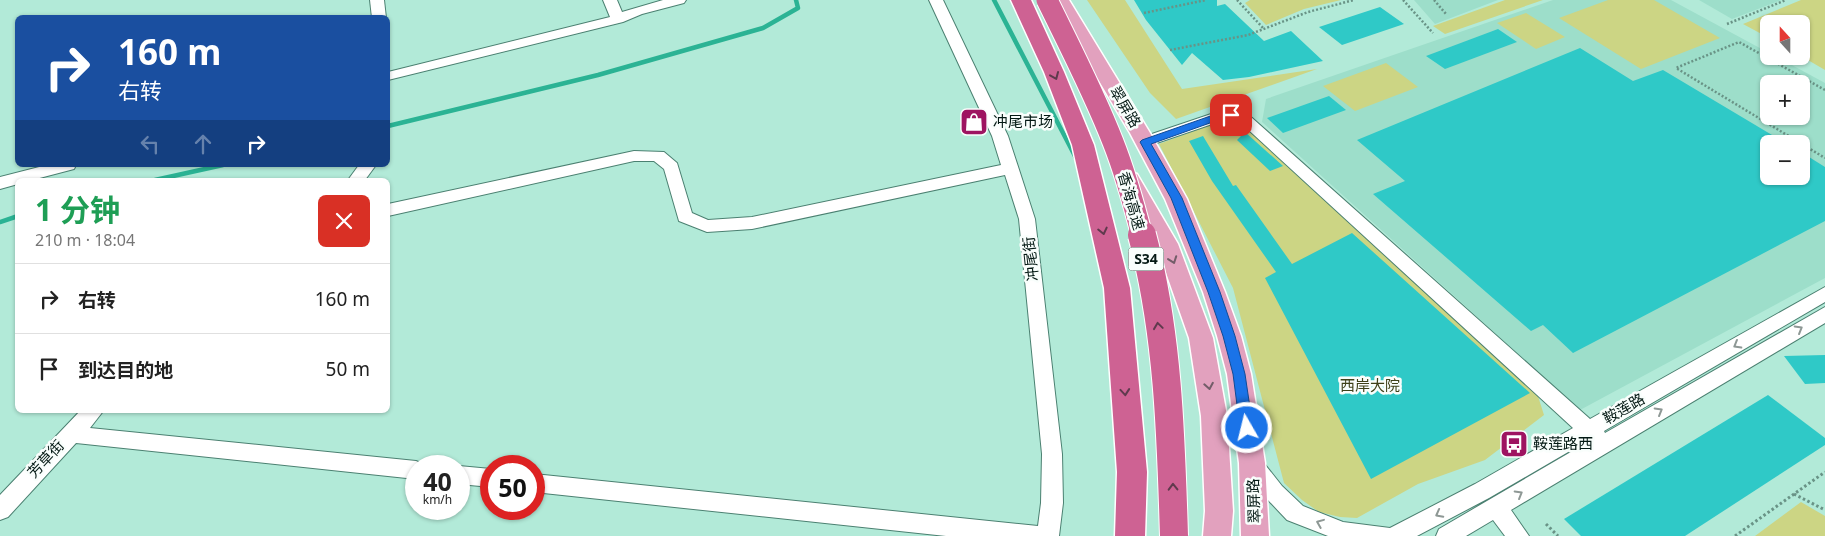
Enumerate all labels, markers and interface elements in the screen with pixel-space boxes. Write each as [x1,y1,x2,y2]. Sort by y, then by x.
north arrow [1760,15,1810,65]
map controls [1760,15,1810,185]
text: 160 m [118,28,221,75]
icon: right [35,35,100,100]
one-way arrow [1049,71,1060,80]
text: 右转 [118,75,162,105]
button: + [1760,75,1810,125]
street label: 翠屏路 [1106,82,1146,131]
pin [1210,94,1252,136]
icon: arrive [1217,101,1245,129]
shop icon: 冲尾市场 [959,107,989,137]
place label: 冲尾市场 [993,111,1053,131]
icon: left [136,130,164,158]
icon: ahead [189,130,217,158]
icon: right [242,130,270,158]
button: − [1760,135,1810,185]
street label: 香海高速 [1114,169,1150,232]
text: 1 分钟 [35,189,120,230]
button: close [318,195,370,247]
one-way arrow [1097,226,1108,235]
text: 210 m · 18:04 [35,229,135,251]
street label: 冲尾街 [1018,236,1042,283]
road number: S34 [1128,248,1164,270]
one-way arrow [1167,255,1177,263]
icon: right [35,285,63,313]
text: 160 m [315,286,370,312]
text: 右转 [78,287,116,313]
one-way arrow [1154,321,1164,330]
one-way arrow [1794,325,1803,335]
one-way arrow [1734,338,1743,348]
icon: arrive [35,355,63,383]
text: 50 m [326,356,370,382]
text: 到达目的地 [78,357,173,383]
park label: 西岸大院 [1340,375,1400,395]
one-way arrow [1203,381,1213,390]
one-way arrow [1120,388,1131,396]
street label: 鞍莲路 [1599,388,1648,428]
position arrow [1220,401,1272,453]
one-way arrow [1654,408,1663,418]
bus stop icon: 鞍莲路西 [1499,429,1529,459]
place label: 鞍莲路西 [1533,433,1593,453]
street label: 芳草街 [23,435,68,482]
speed limit sign: 50 [480,455,545,520]
text: 40 [423,464,452,498]
street label: 翠屏路 [1242,478,1264,524]
one-way arrow [1168,483,1178,491]
one-way arrow [1514,490,1523,500]
text: km/h [423,491,452,508]
one-way arrow [1435,508,1444,518]
one-way arrow [1316,519,1325,529]

